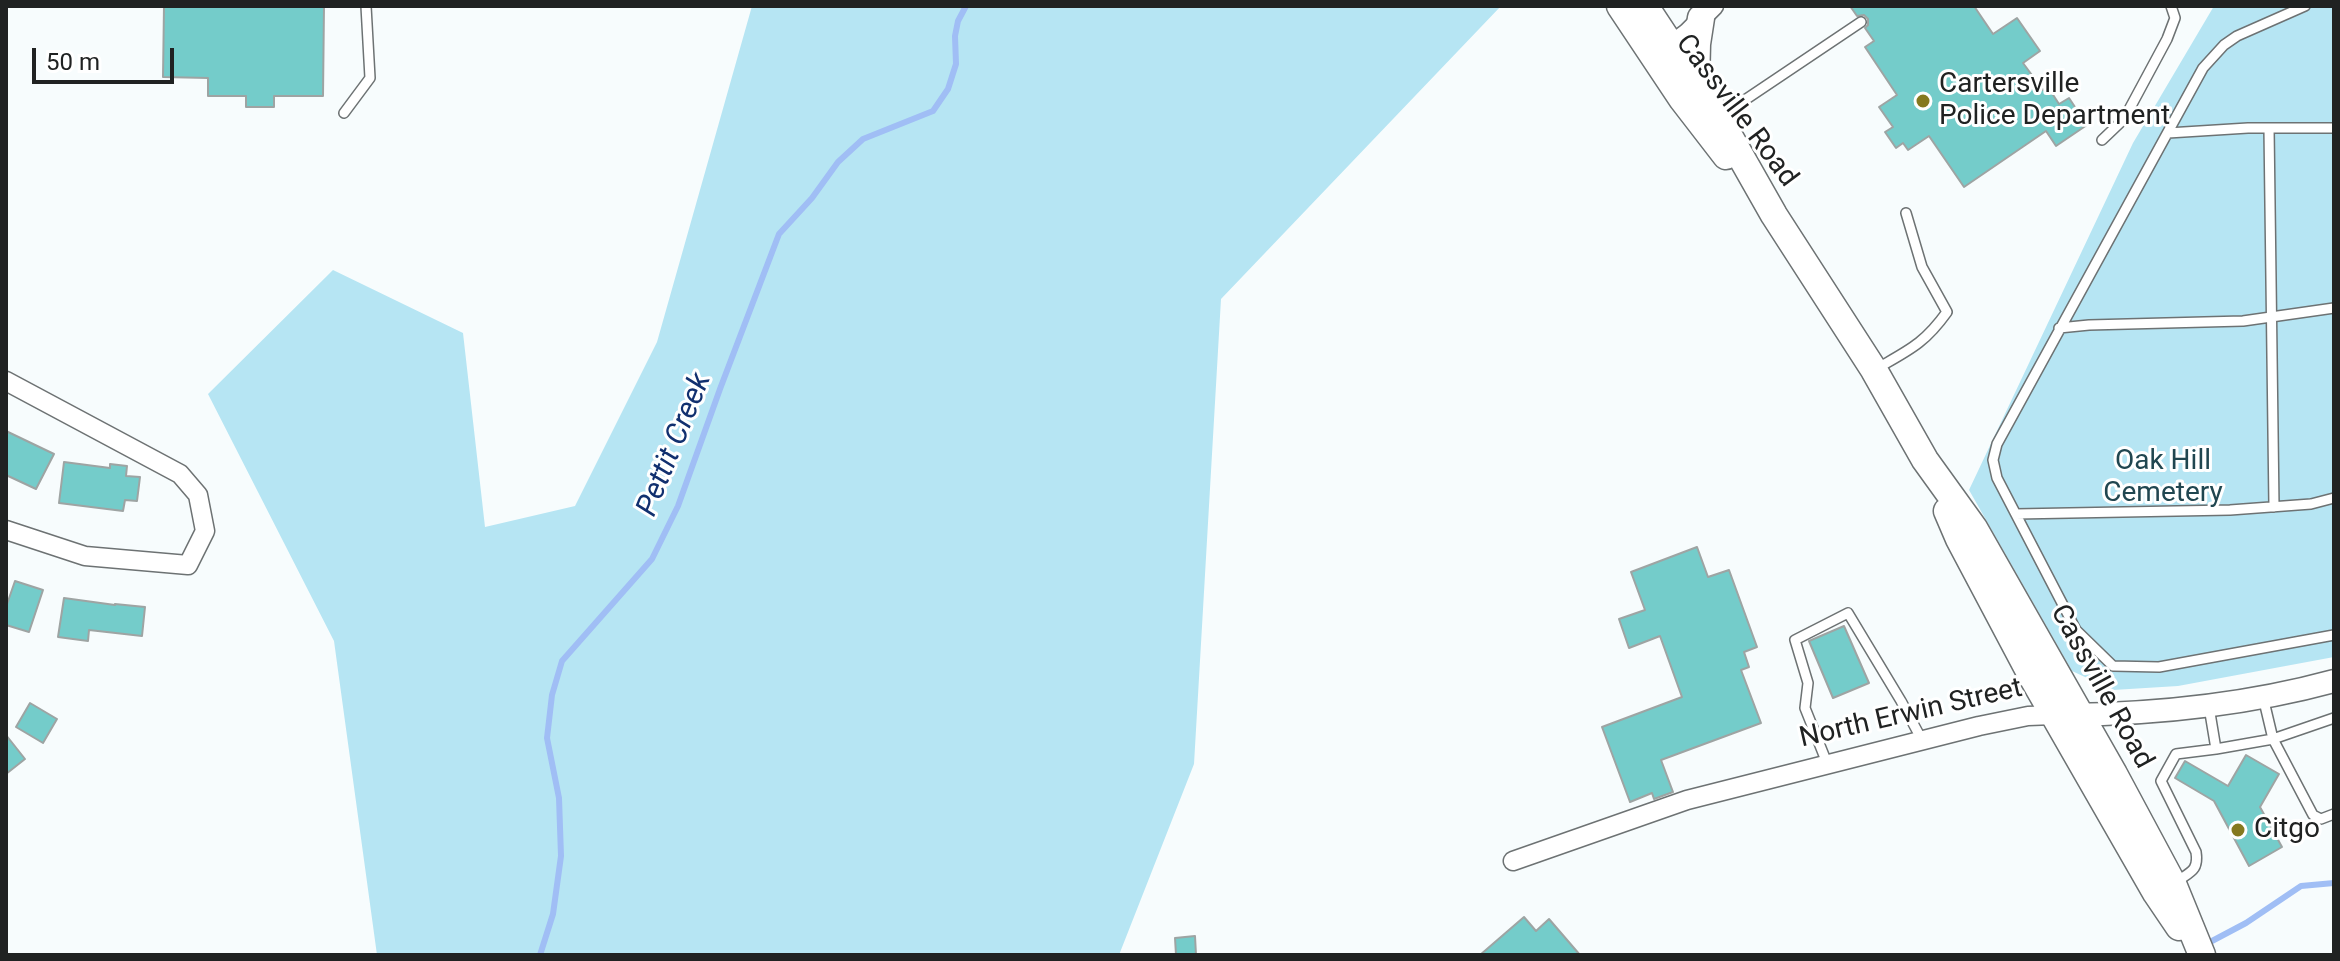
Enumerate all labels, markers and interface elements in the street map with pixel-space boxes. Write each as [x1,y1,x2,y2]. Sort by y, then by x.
street label: Cassville Road [1668,28,1804,194]
scale bar [36,32,178,82]
text: 50 m [46,48,100,76]
place label: Cartersville Police Department [1939,68,2170,134]
marker: Cartersville Police Department [1914,92,1932,110]
water label: Pettit Creek [630,368,720,522]
park label: Oak Hill Cemetery [2103,445,2223,511]
street label: Cassville Road [2042,599,2160,775]
street label: North Erwin Street [1796,672,2026,756]
place label: Citgo [2254,813,2320,847]
marker: Citgo [2229,821,2247,839]

